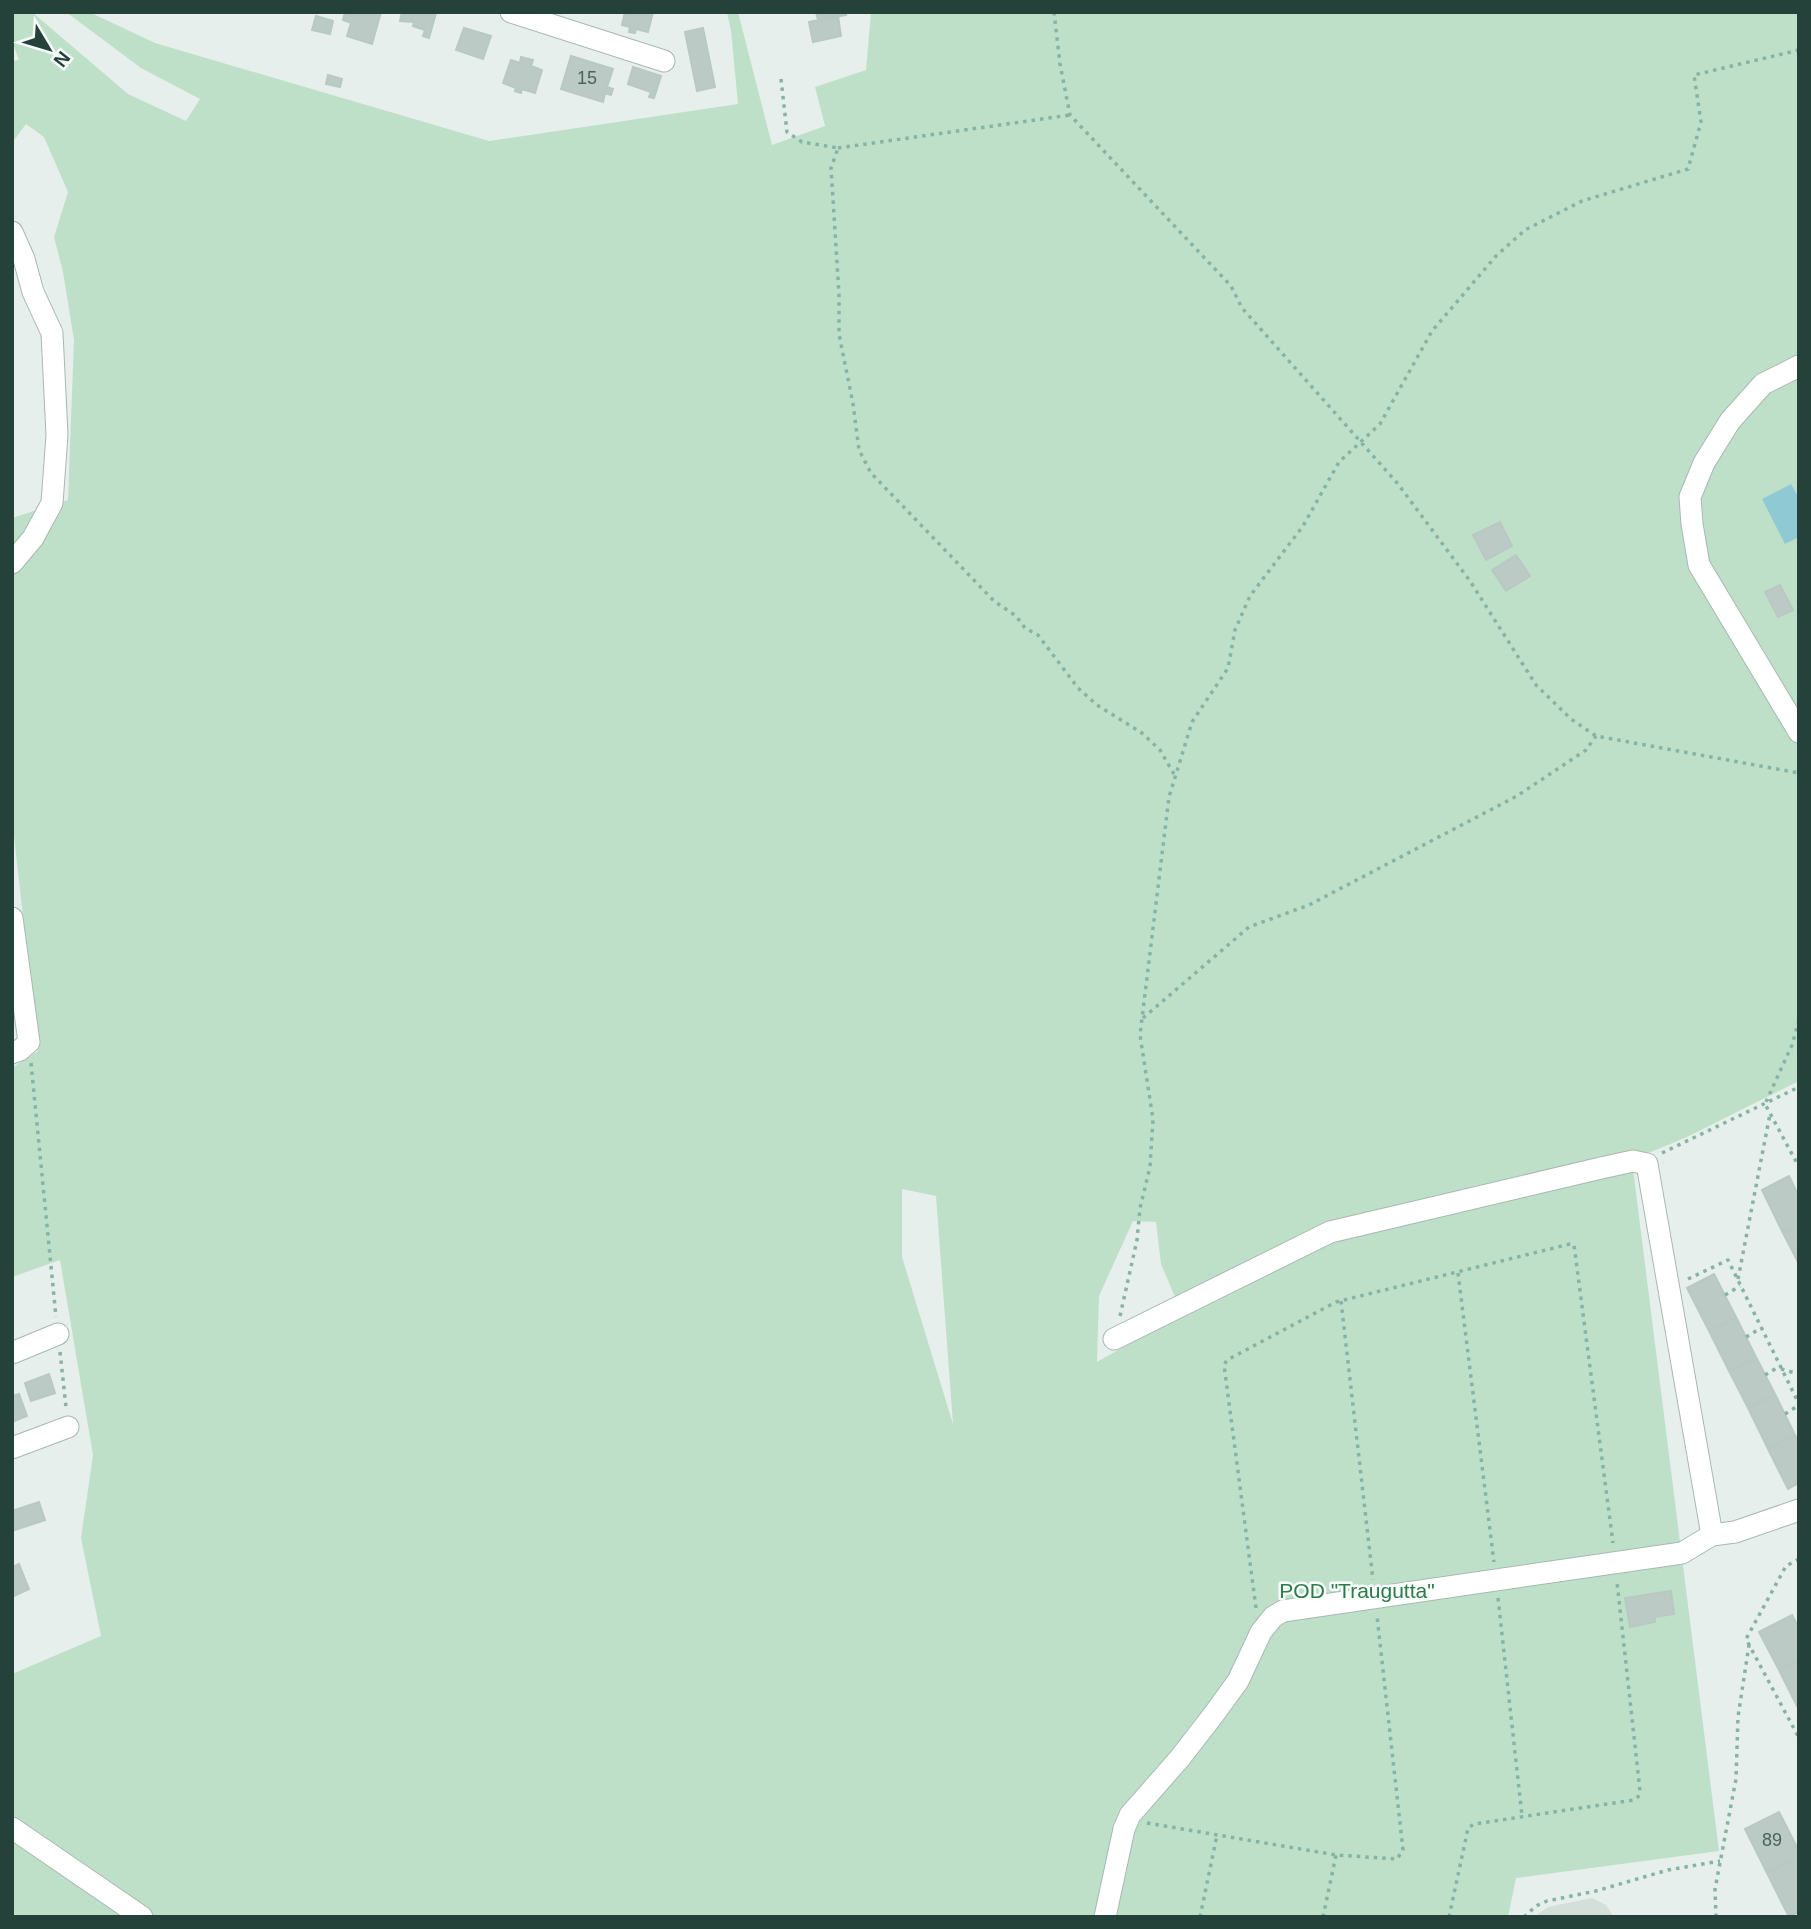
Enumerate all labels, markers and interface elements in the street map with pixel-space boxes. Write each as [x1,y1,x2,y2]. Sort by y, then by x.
north arrow [14,14,84,84]
text: N [50,47,75,71]
house number: 15 [577,68,597,88]
park label: POD "Traugutta" [1279,1579,1435,1602]
house number: 89 [1762,1830,1782,1850]

